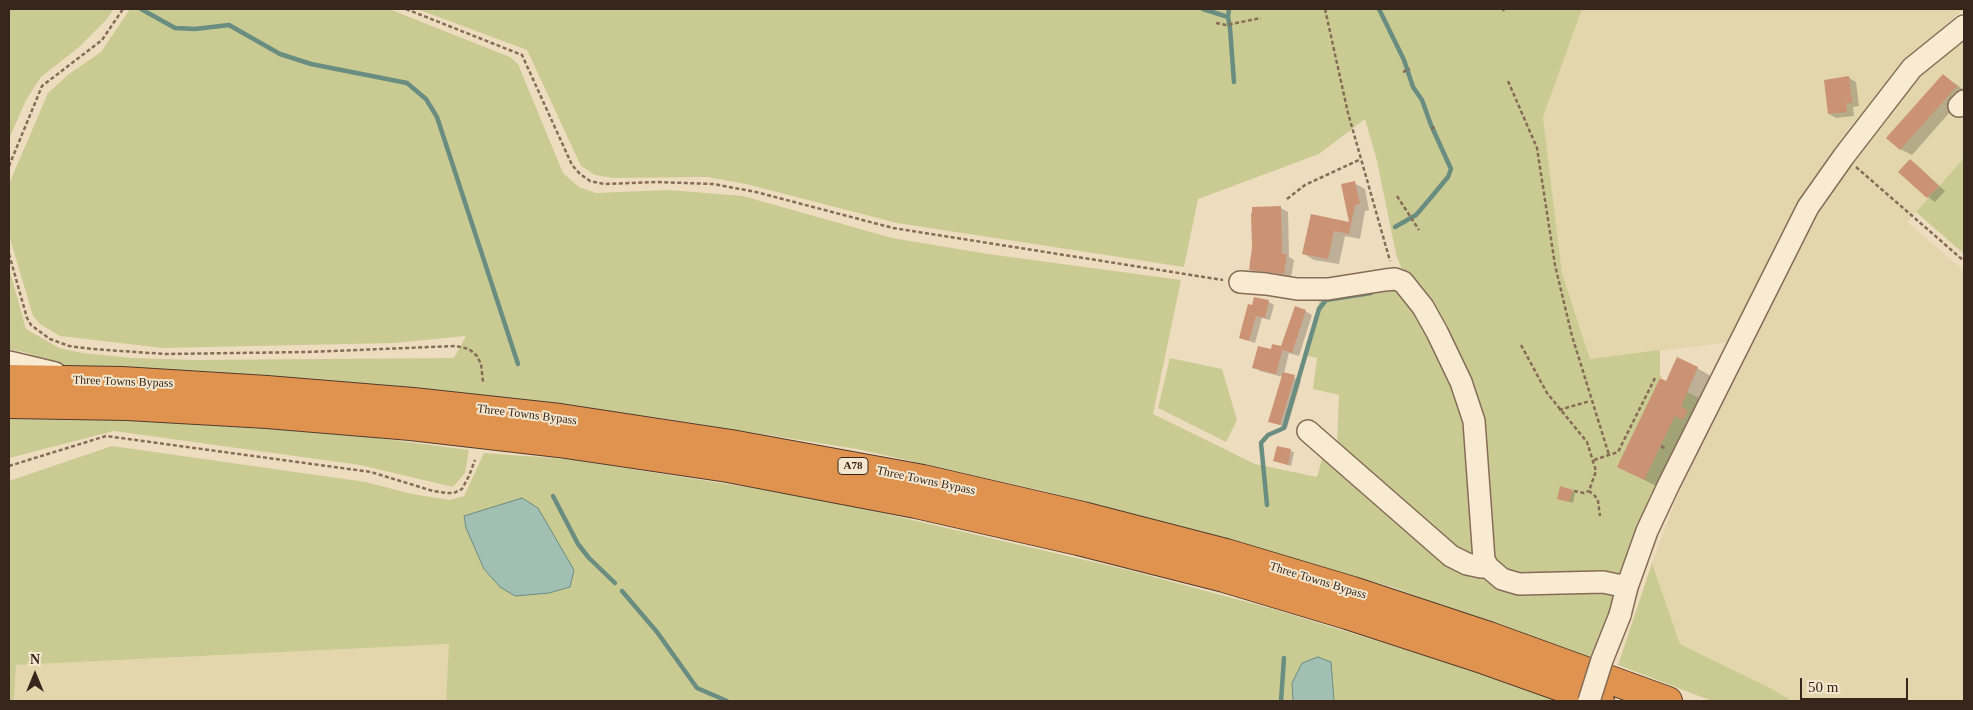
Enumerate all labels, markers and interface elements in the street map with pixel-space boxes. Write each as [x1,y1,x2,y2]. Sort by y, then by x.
street label: Three Towns Bypass [73,373,173,391]
street label: Three Towns Bypass [476,402,578,428]
road number: A78 [838,458,868,474]
street label: Three Towns Bypass [875,464,977,498]
street label: Three Towns Bypass [1268,559,1368,603]
north arrow [10,650,60,700]
text: N [30,652,40,667]
scale bar [1803,668,1910,700]
text: 50 m [1808,679,1838,695]

